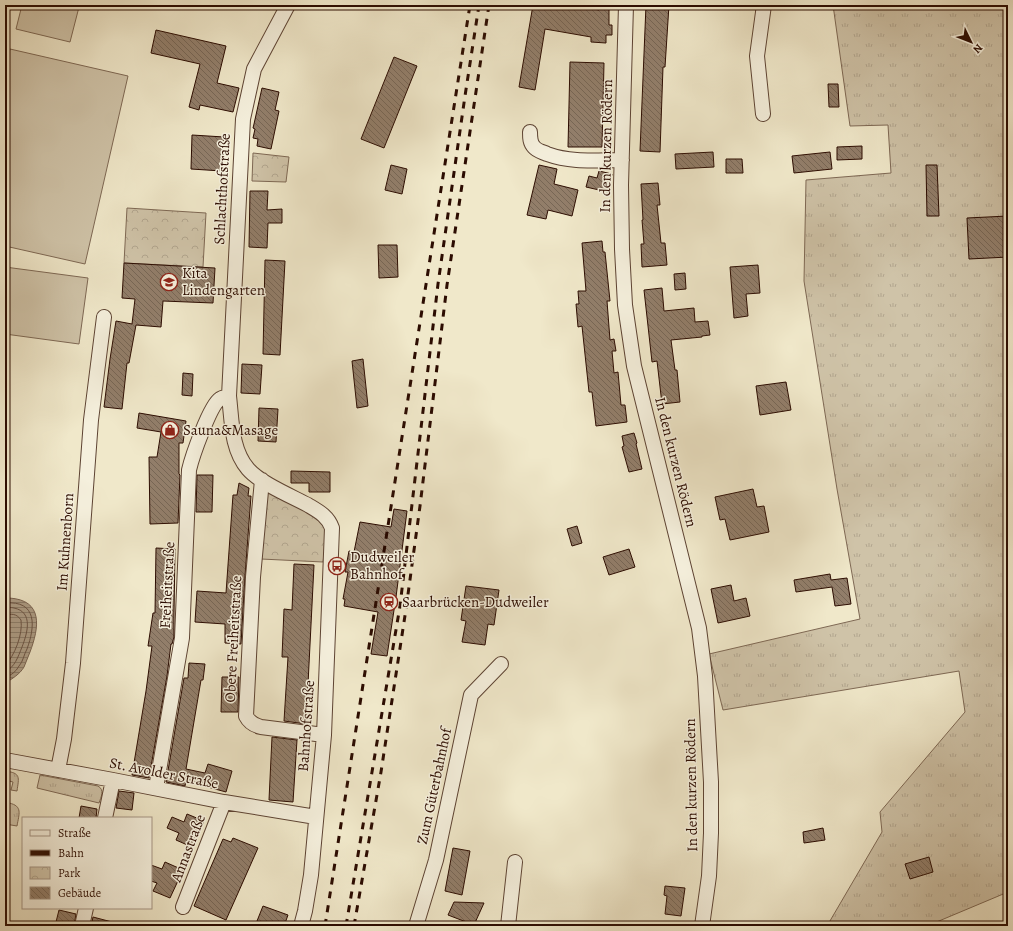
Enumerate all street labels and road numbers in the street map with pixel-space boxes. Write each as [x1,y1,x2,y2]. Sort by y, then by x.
street label: In den kurzen Rödern [595,79,617,213]
street label: Schlachthofstraße [209,132,235,245]
street label: In den kurzen Rödern [650,395,702,529]
street label: Im Kuhnenborn [52,492,78,592]
street label: Freiheitstraße [155,541,179,629]
street label: Obere Freiheitstraße [220,575,246,703]
street label: Bahnhofstraße [293,679,319,772]
street label: In den kurzen Rödern [680,718,702,852]
street label: Zum Güterbahnhof [412,724,457,846]
street label: St. Avolder Straße [108,753,221,793]
street label: Annastraße [166,811,210,886]

